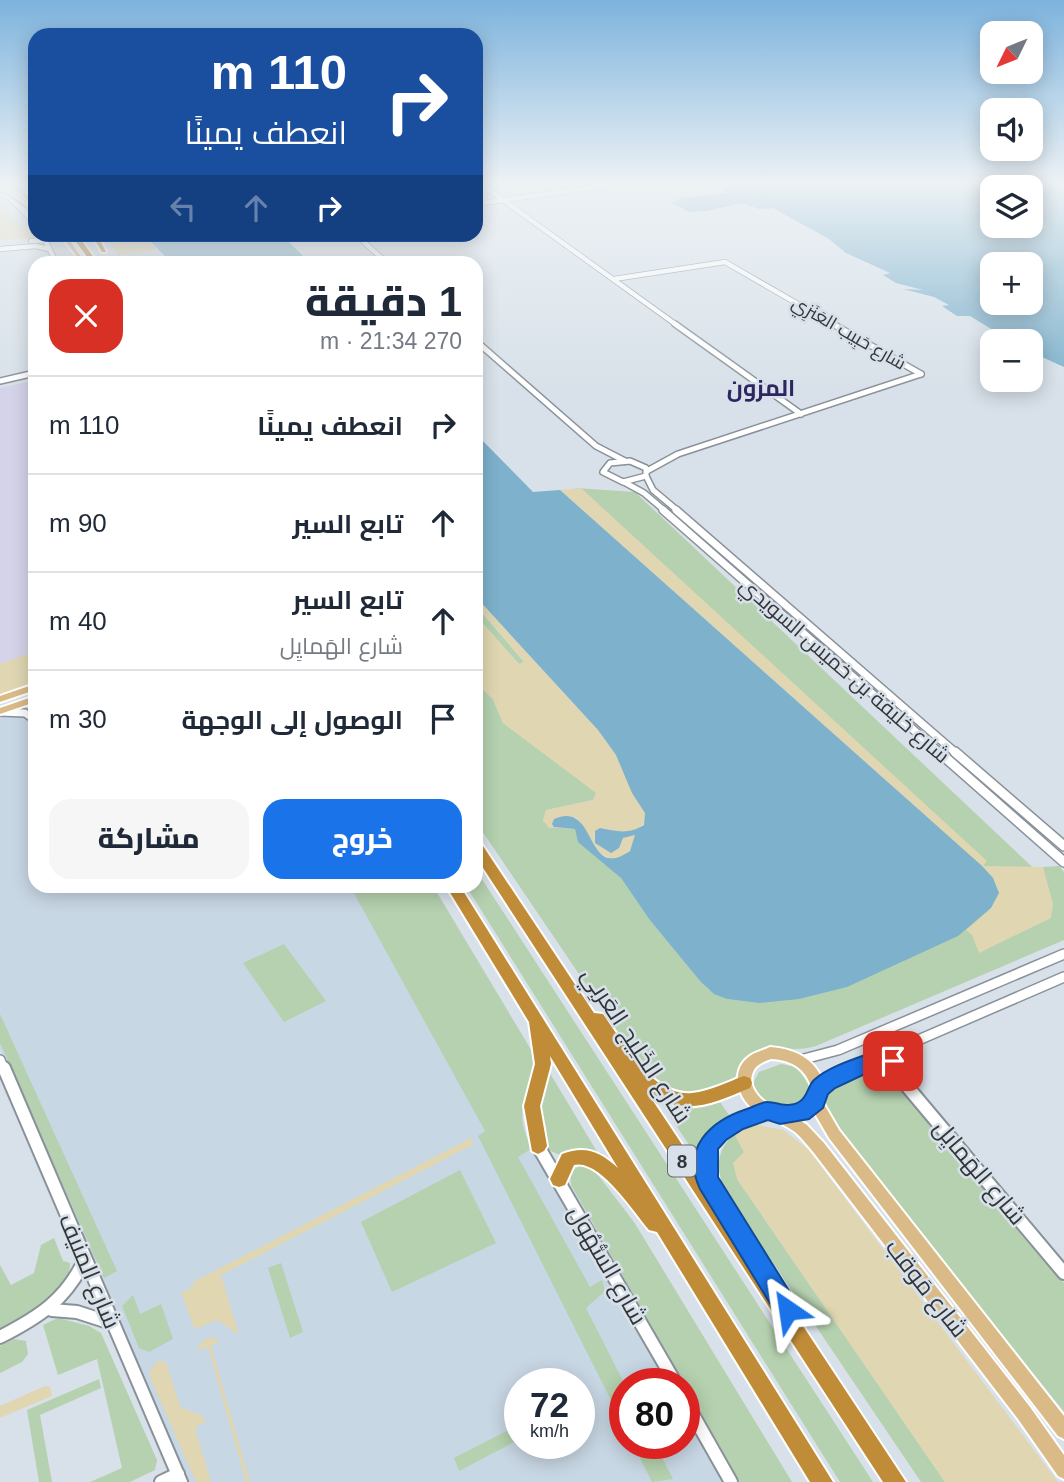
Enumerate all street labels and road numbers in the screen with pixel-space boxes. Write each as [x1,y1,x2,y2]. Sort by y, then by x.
street label: شارع حَبِيب العَنَزِي [786,292,910,377]
street label: شارع خليفة بن خميس السويدي [732,573,954,771]
street label: شارع الخَلِيج العَربِي [572,962,697,1131]
street label: شارع الهَمايِل [926,1114,1032,1232]
road number: 8 [668,1146,696,1176]
street label: شارع السُّهُول [561,1201,653,1331]
street label: شارع المنيف [51,1210,126,1334]
street label: شارع مَوقب [878,1234,974,1344]

